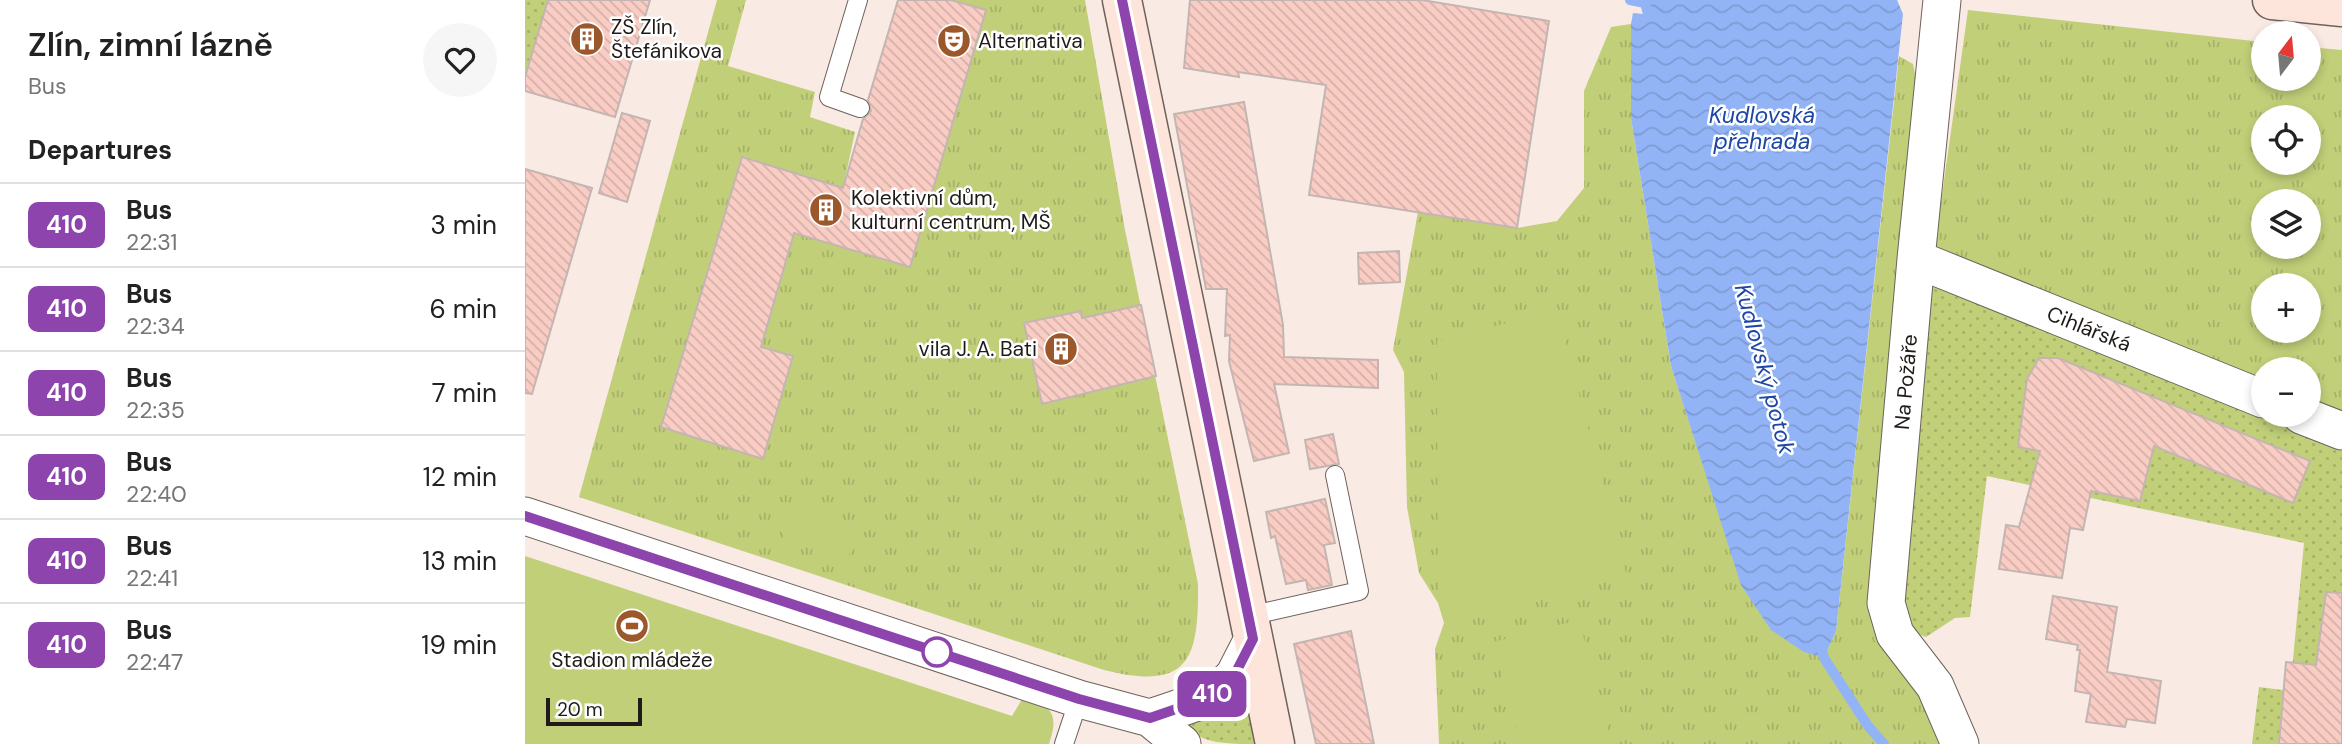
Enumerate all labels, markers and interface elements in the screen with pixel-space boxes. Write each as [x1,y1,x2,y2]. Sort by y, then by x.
place label: ZŠ Zlín, Štefánikova [611,13,722,65]
building icon: ZŠ Zlín, Štefánikova [568,20,606,58]
north arrow [2251,21,2321,91]
map controls [2251,21,2321,427]
theatre icon: Alternativa [935,22,973,60]
text: Zlín, zimní lázně [28,23,273,66]
button: heart [423,23,497,97]
place label: Alternativa [978,27,1083,55]
text: Bus [28,71,67,101]
water label: Kudlovská přehrada [1709,100,1815,156]
button: locate [2251,105,2321,175]
text: Departures [28,133,172,167]
place label: Kolektivní dům, kulturní centrum, MŠ [851,184,1051,236]
button: layers [2251,189,2321,259]
building icon: Kolektivní dům, kulturní centrum, MŠ [807,191,845,229]
text: Bus [126,193,172,227]
text: 3 min [430,208,497,242]
text: 410 [46,209,87,240]
text: 22:31 [126,227,178,257]
button: + [2251,273,2321,343]
text: Bus [126,277,172,311]
water label: Kudlovský potok [1728,281,1802,458]
text: 6 min [429,292,497,326]
text: 410 [46,293,87,324]
street label: Cihlářská [2043,299,2135,359]
text: 22:34 [126,311,185,341]
building icon: vila J. A. Bati [1042,330,1080,368]
street label: Na Požáře [1888,333,1924,431]
place label: vila J. A. Bati [919,335,1037,363]
button: − [2251,357,2321,427]
text: Bus [126,361,172,395]
text: 7 min [432,376,497,410]
text: 410 [46,377,87,408]
text: 22:35 [126,395,185,425]
text: Bus [126,445,172,479]
text: 12 min [423,460,497,494]
text: 410 [46,461,87,492]
text: 22:40 [126,479,187,509]
text: Bus [126,529,172,563]
text: 13 min [422,544,497,578]
text: 410 [46,545,87,576]
text: 22:41 [126,563,178,593]
sports icon: Stadion mládeže [613,607,651,645]
text: Bus [126,613,172,647]
text: 19 min [421,628,497,662]
text: 410 [46,629,87,660]
unlabelled marker [922,637,952,667]
place label: Stadion mládeže [551,646,713,674]
text: 22:47 [126,647,183,677]
line badge: 410 [1172,671,1252,717]
text: 410 [1191,678,1233,709]
scale bar [546,695,642,727]
text: 20 m [557,697,603,722]

